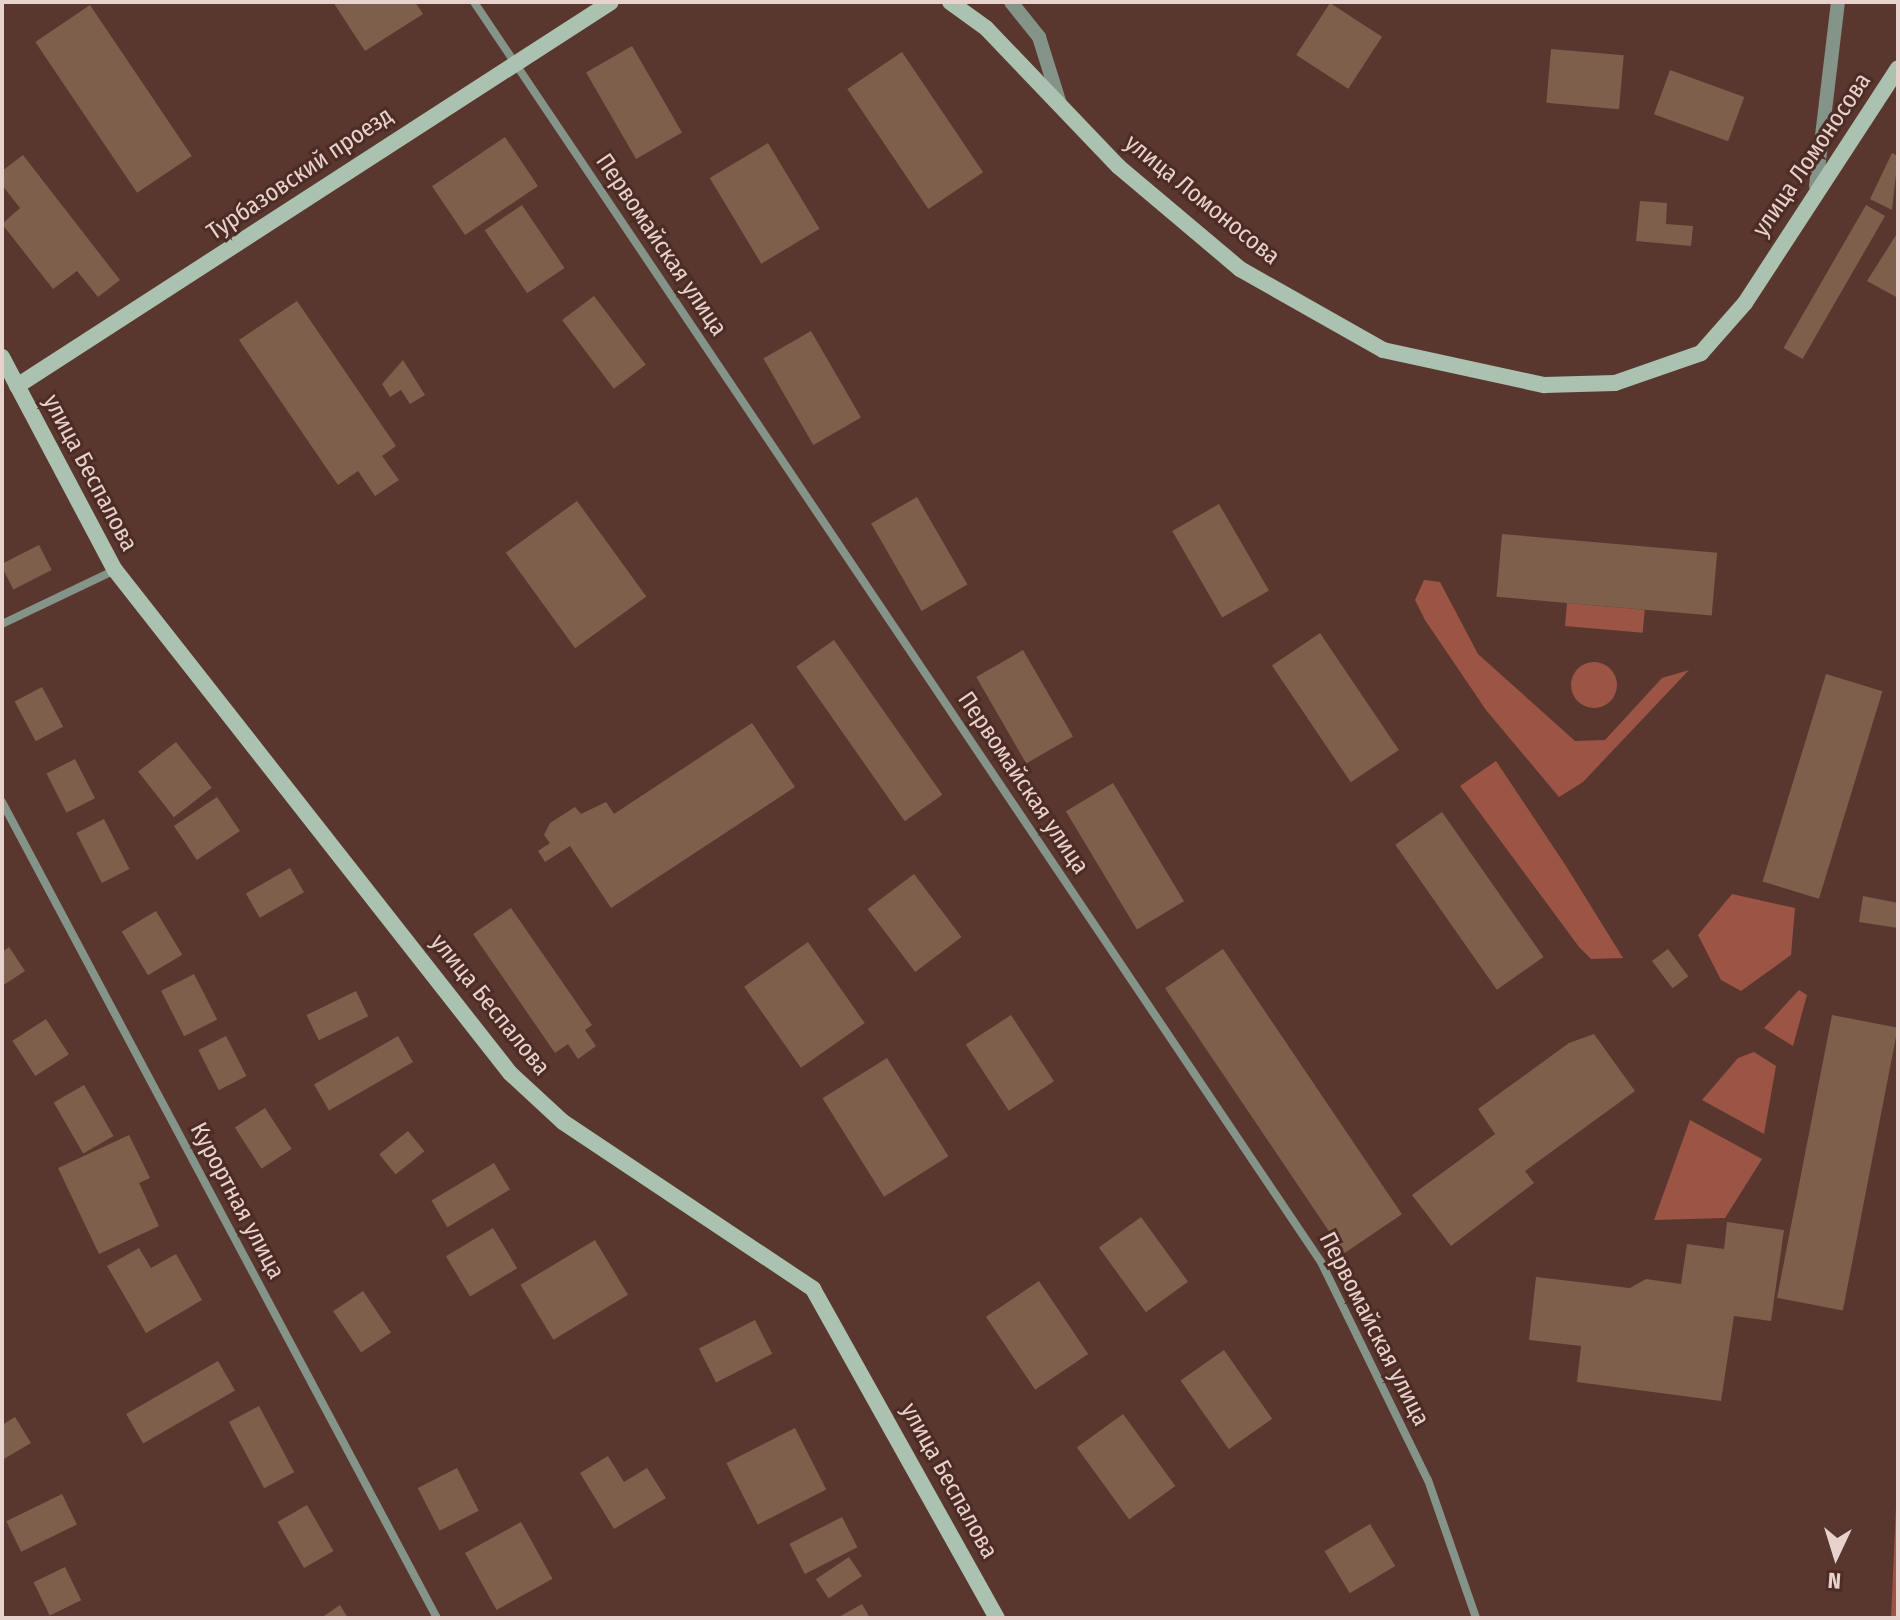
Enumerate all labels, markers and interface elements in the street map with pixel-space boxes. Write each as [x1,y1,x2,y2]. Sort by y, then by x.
street label: улица Ломоносова [1747,68,1877,242]
street label: Турбазовский проезд [202,101,398,247]
street label: улица Ломоносова [1119,129,1285,271]
street label: Первомайская улица [589,148,733,342]
street label: улица Беспалова [37,390,143,556]
street label: Первомайская улица [951,686,1095,880]
street label: улица Беспалова [424,929,556,1081]
street label: Курортная улица [184,1118,290,1284]
street label: Первомайская улица [1313,1227,1435,1431]
street label: улица Беспалова [894,1398,1004,1564]
north arrow [1796,1516,1876,1596]
text: N [1827,1567,1842,1594]

